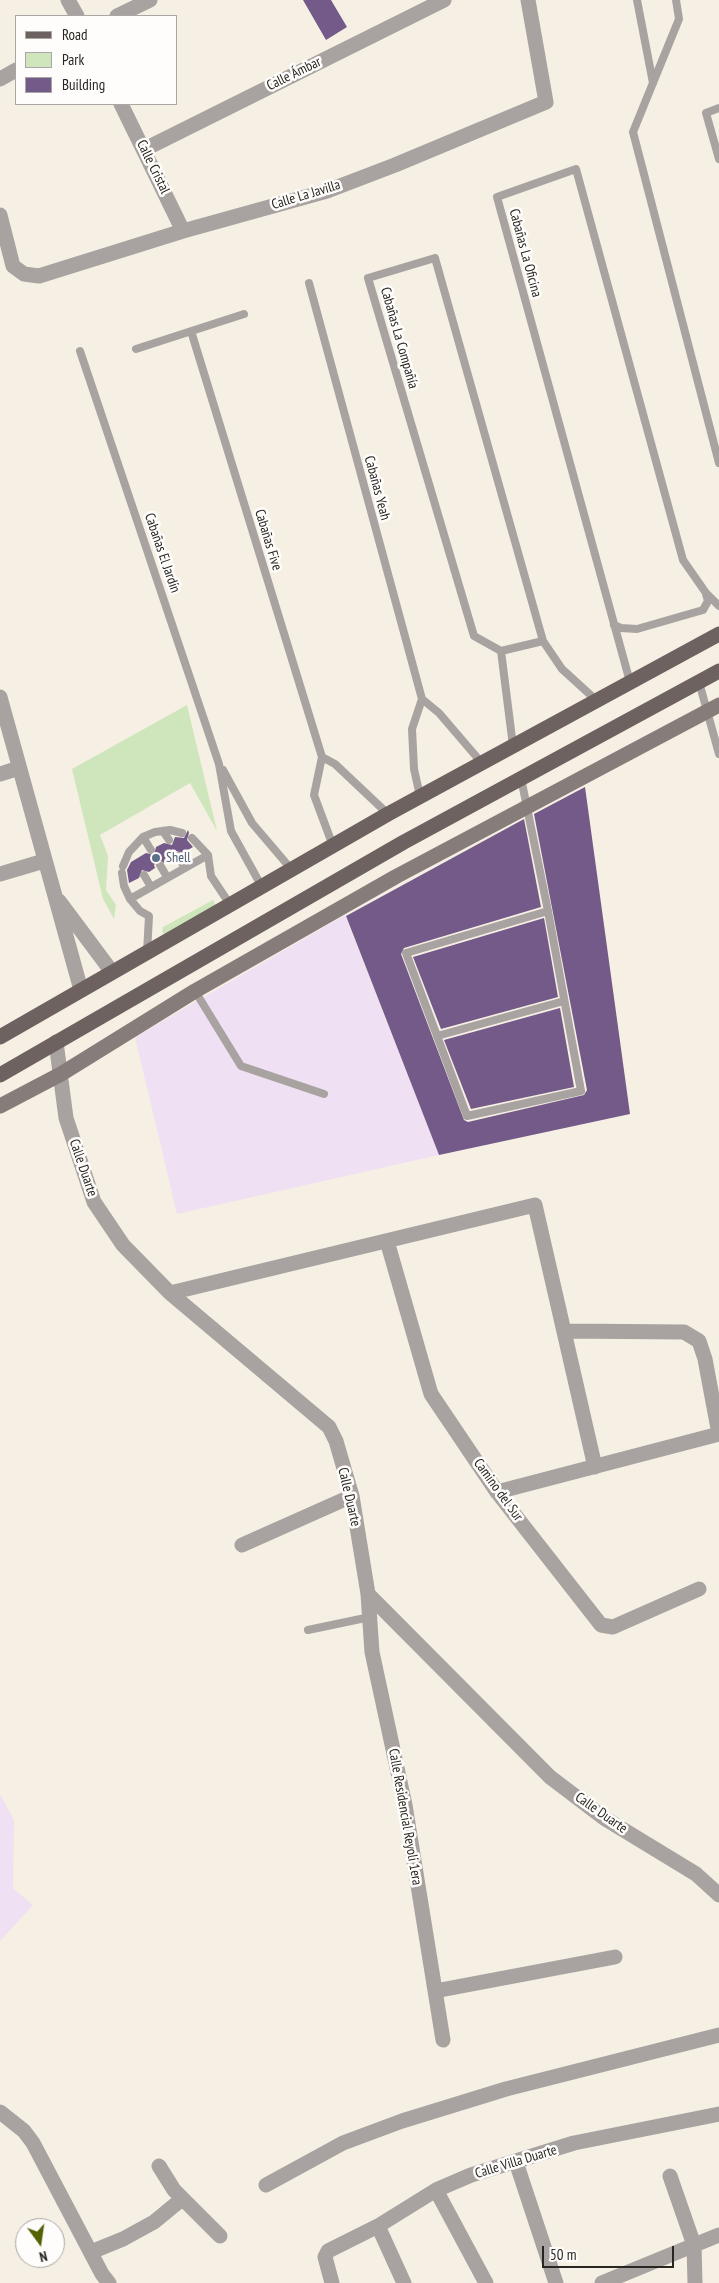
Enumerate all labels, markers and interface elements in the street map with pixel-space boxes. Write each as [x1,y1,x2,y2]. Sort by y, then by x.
legend [15,15,178,105]
text: Road [62,25,88,44]
text: Park [62,50,84,69]
street label: Calle Ámbar [264,54,324,94]
text: Building [62,75,105,94]
street label: Calle Cristal [133,137,173,197]
street label: Calle La Javilla [270,177,342,213]
street label: Cabañas La Oficina [505,207,545,299]
street label: Cabañas La Compañía [376,285,422,391]
street label: Cabañas Yeah [360,454,394,522]
street label: Cabañas Five [251,507,285,573]
street label: Cabañas El Jardín [141,511,183,595]
place label: Shell [166,850,190,866]
marker: Shell [150,852,162,864]
street label: Calle Duarte [65,1137,101,1199]
street label: Camino del Sur [470,1455,526,1525]
street label: Calle Duarte [334,1466,364,1528]
street label: Calle Residencial Reyoli 1era [385,1747,425,1887]
street label: Calle Duarte [572,1789,630,1837]
street label: Calle Villa Duarte [473,2142,559,2182]
north arrow [15,2218,65,2268]
scale bar [544,2236,676,2268]
text: 50 m [550,2245,576,2264]
text: N [38,2247,49,2266]

